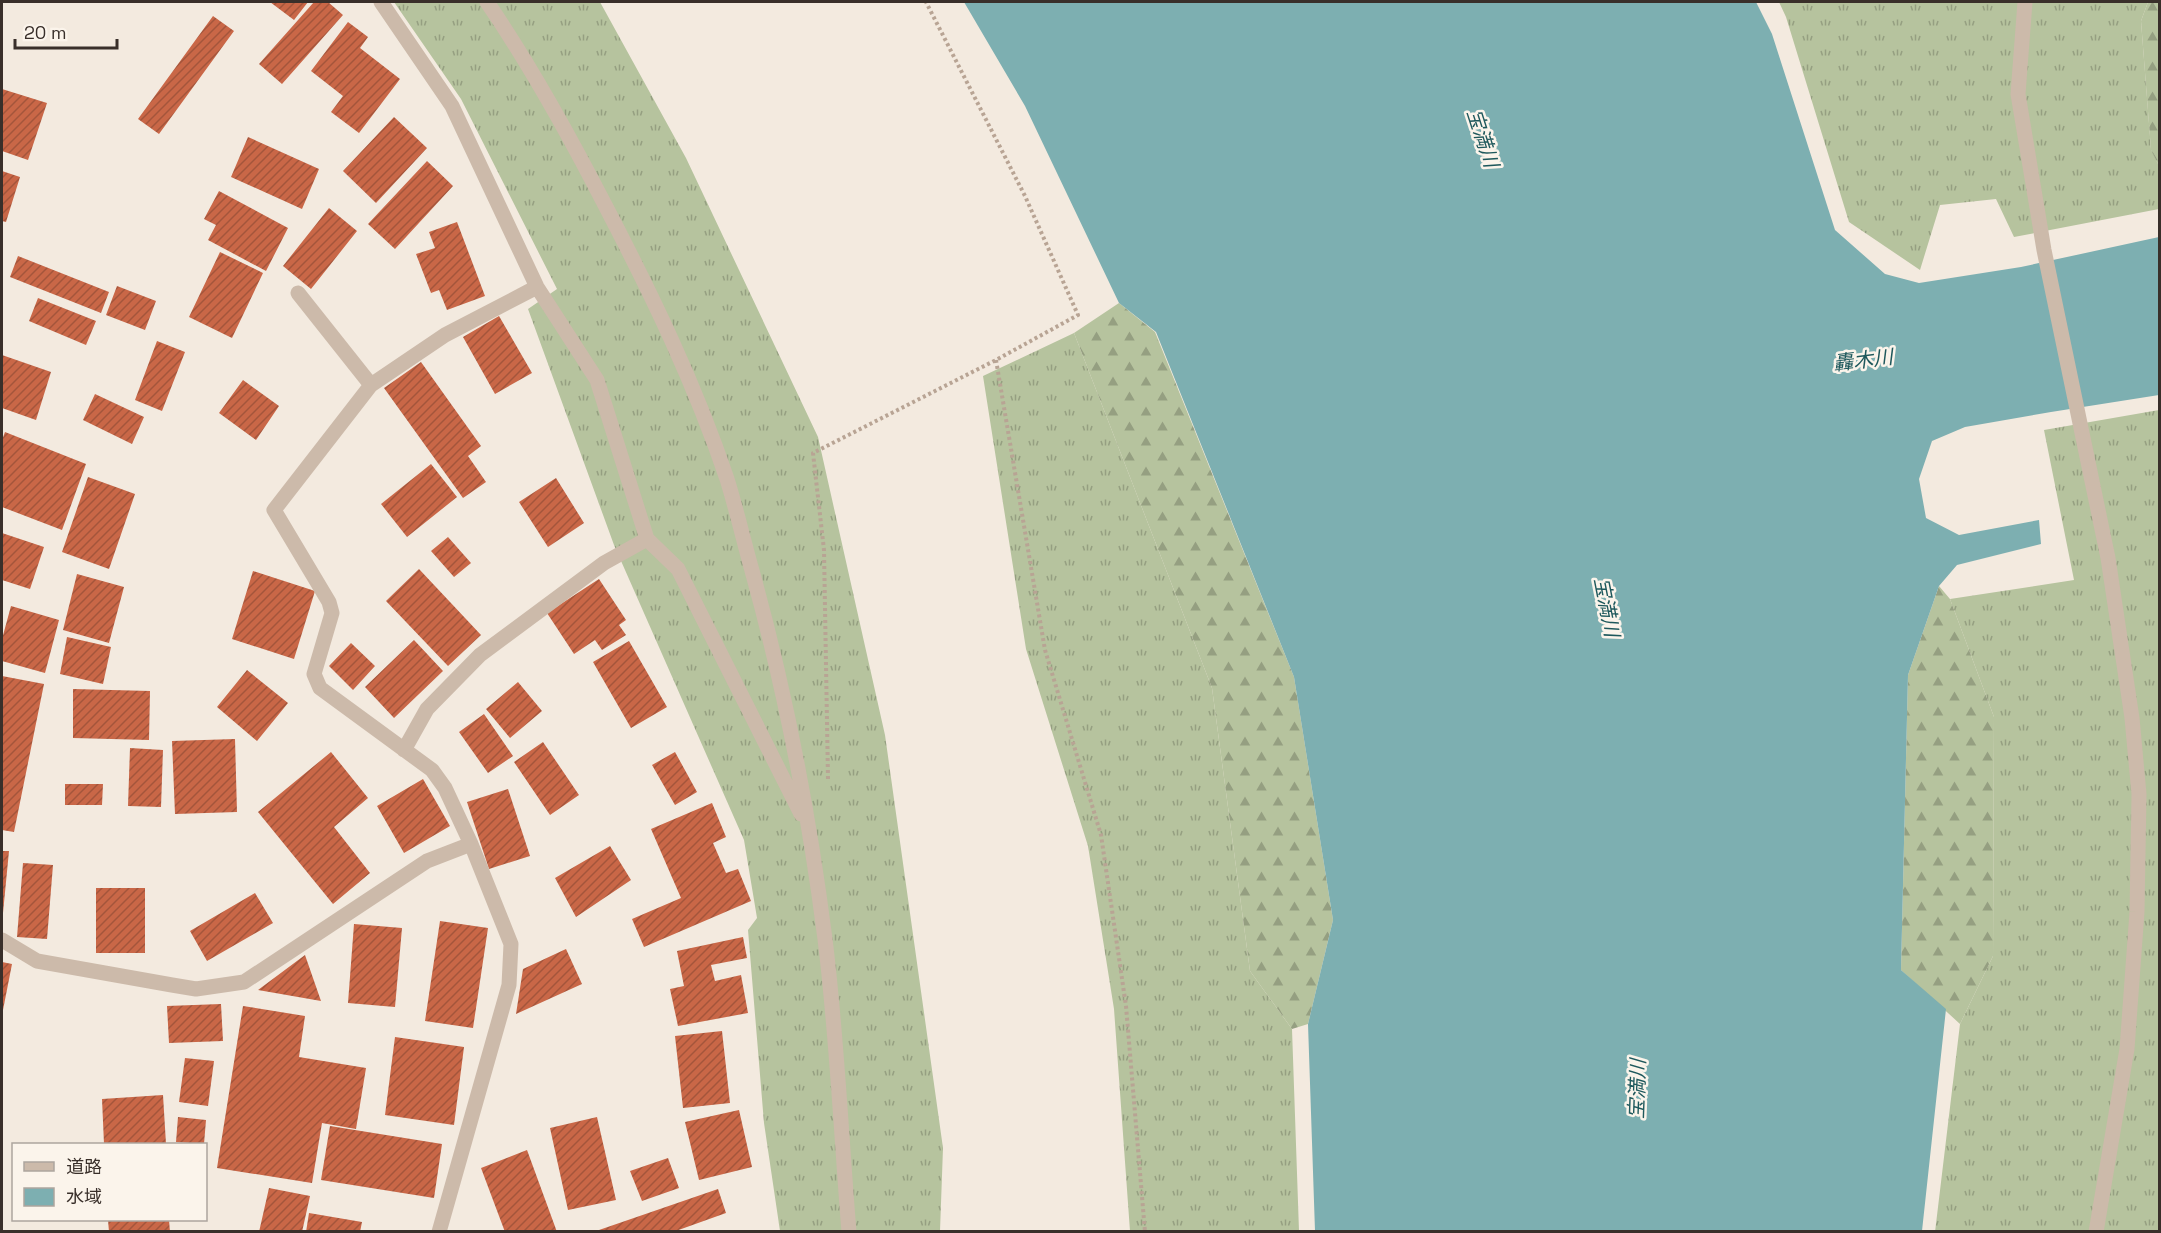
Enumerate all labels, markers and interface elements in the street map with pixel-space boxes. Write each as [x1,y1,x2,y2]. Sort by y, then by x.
scale bar [15,12,117,50]
text: 20 m [24,21,67,44]
water label: 宝満川 [1461,105,1505,172]
water label: 轟木川 [1832,343,1896,377]
water label: 宝満川 [1589,575,1626,641]
water label: 宝満川 [1623,1057,1651,1119]
legend [12,1143,207,1221]
text: 道路 [66,1155,102,1178]
text: 水域 [66,1185,102,1208]

